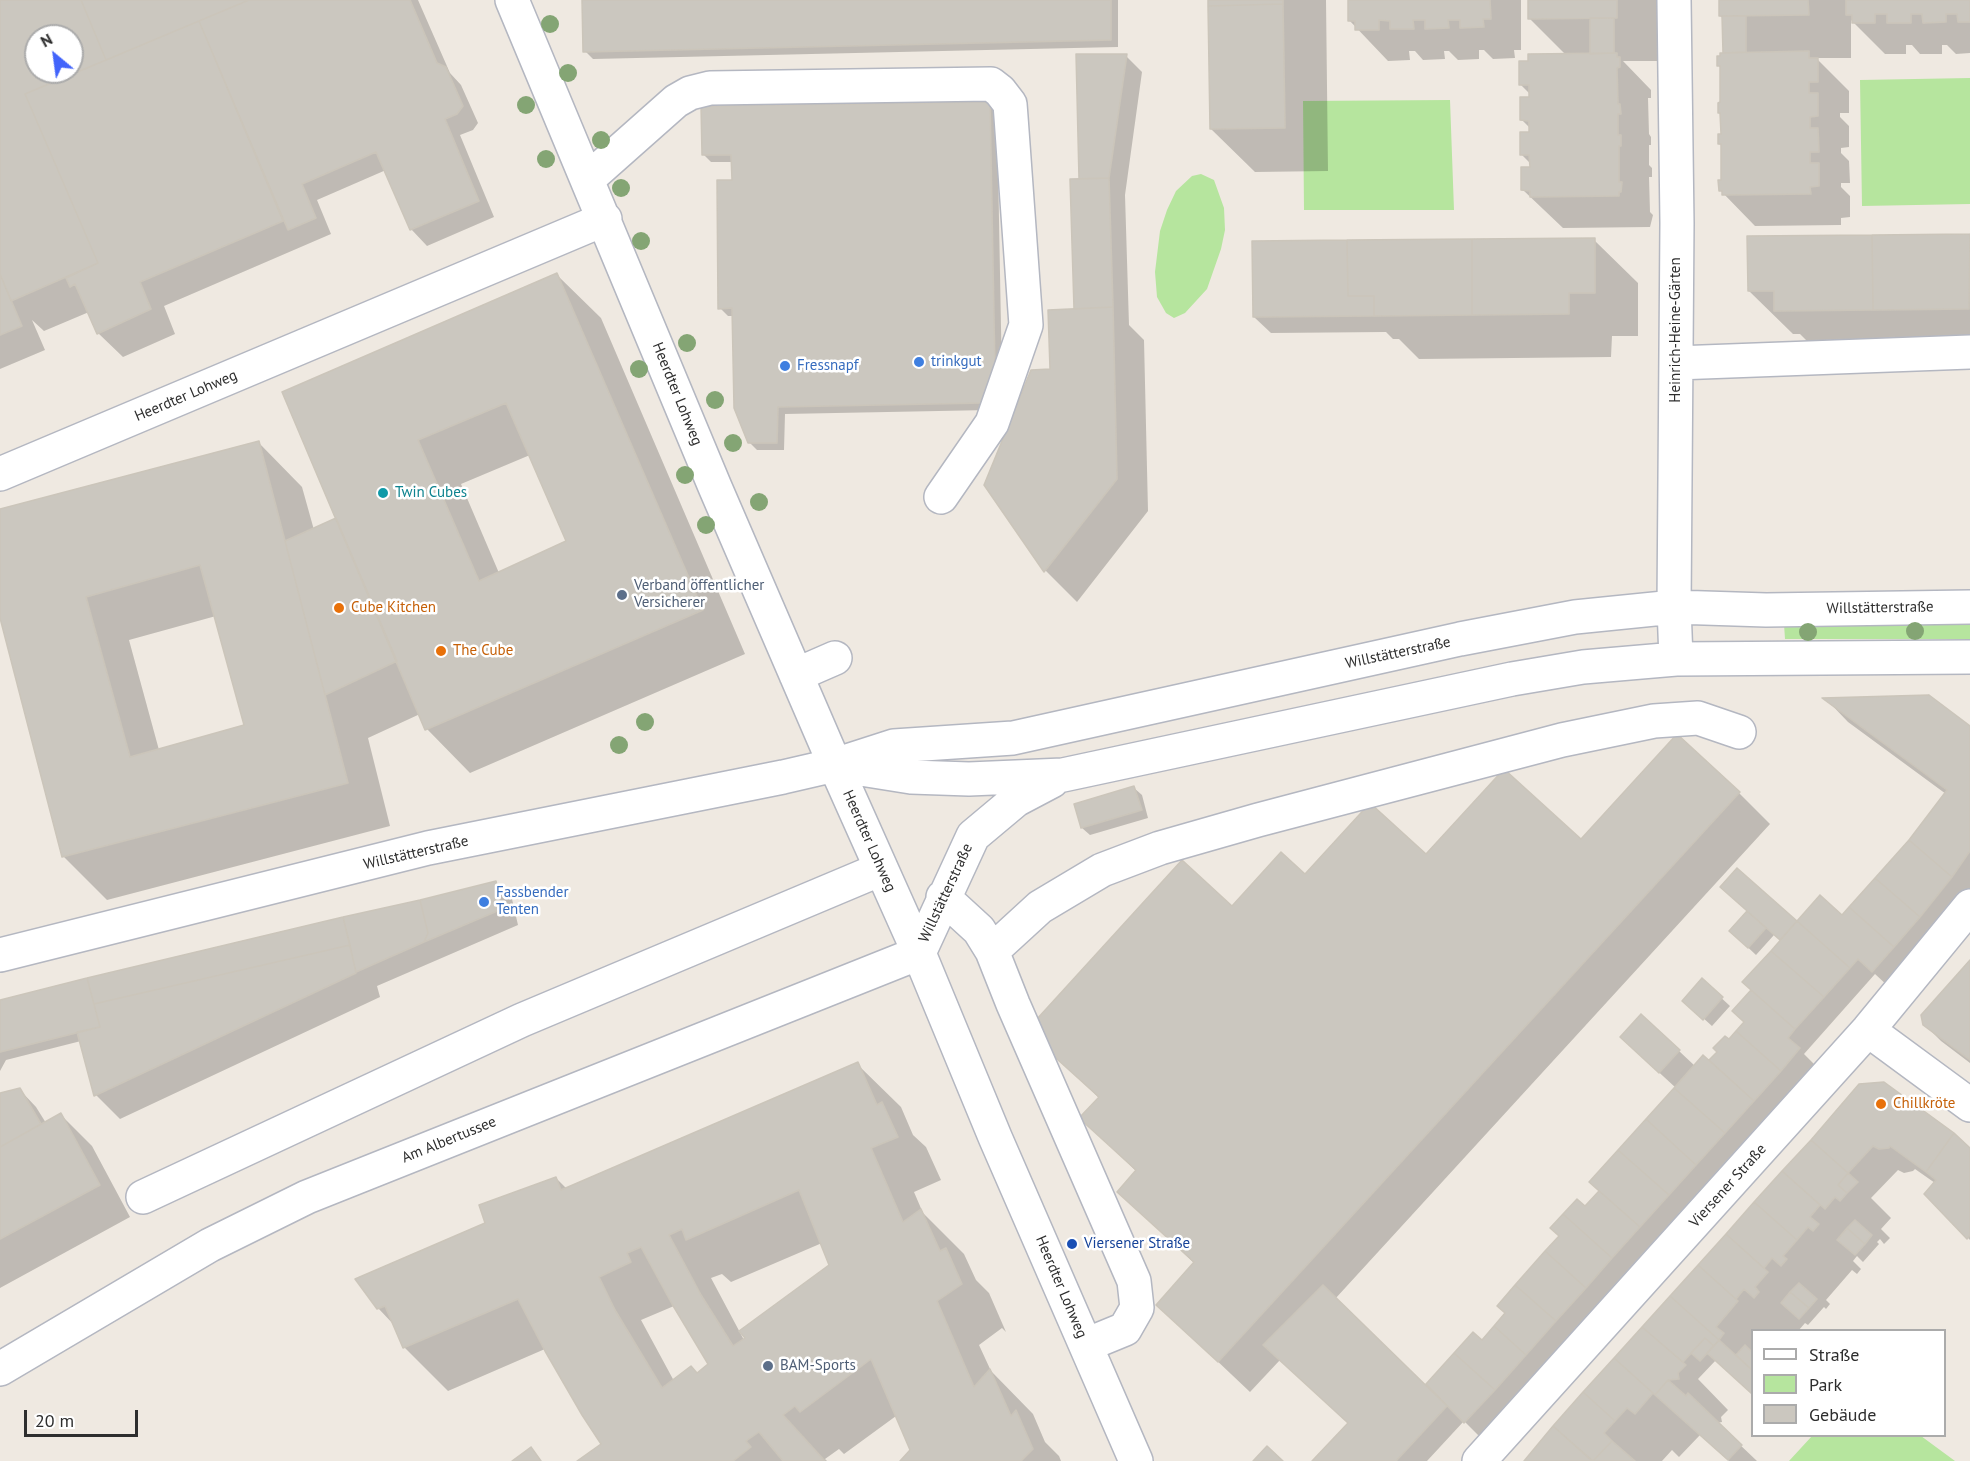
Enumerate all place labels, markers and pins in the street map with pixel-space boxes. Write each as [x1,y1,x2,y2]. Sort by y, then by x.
place label: trinkgut [931,353,982,371]
marker: trinkgut [912,355,926,369]
place label: Fressnapf [797,357,858,375]
marker: Fressnapf [778,359,792,373]
place label: Twin Cubes [395,484,467,502]
marker: Twin Cubes [376,486,390,500]
place label: Verband öffentlicher Versicherer [634,577,764,612]
marker: Verband öffentlicher Versicherer [615,588,629,602]
place label: Cube Kitchen [351,599,436,617]
marker: Cube Kitchen [332,601,346,615]
place label: The Cube [453,642,513,660]
marker: The Cube [434,644,448,658]
place label: Fassbender Tenten [496,884,569,919]
marker: Fassbender Tenten [477,895,491,909]
place label: Chillkröte [1893,1095,1955,1113]
marker: Chillkröte [1874,1097,1888,1111]
place label: Viersener Straße [1084,1235,1190,1253]
marker: Viersener Straße [1065,1237,1079,1251]
place label: BAM-Sports [780,1357,856,1375]
marker: BAM-Sports [761,1359,775,1373]

